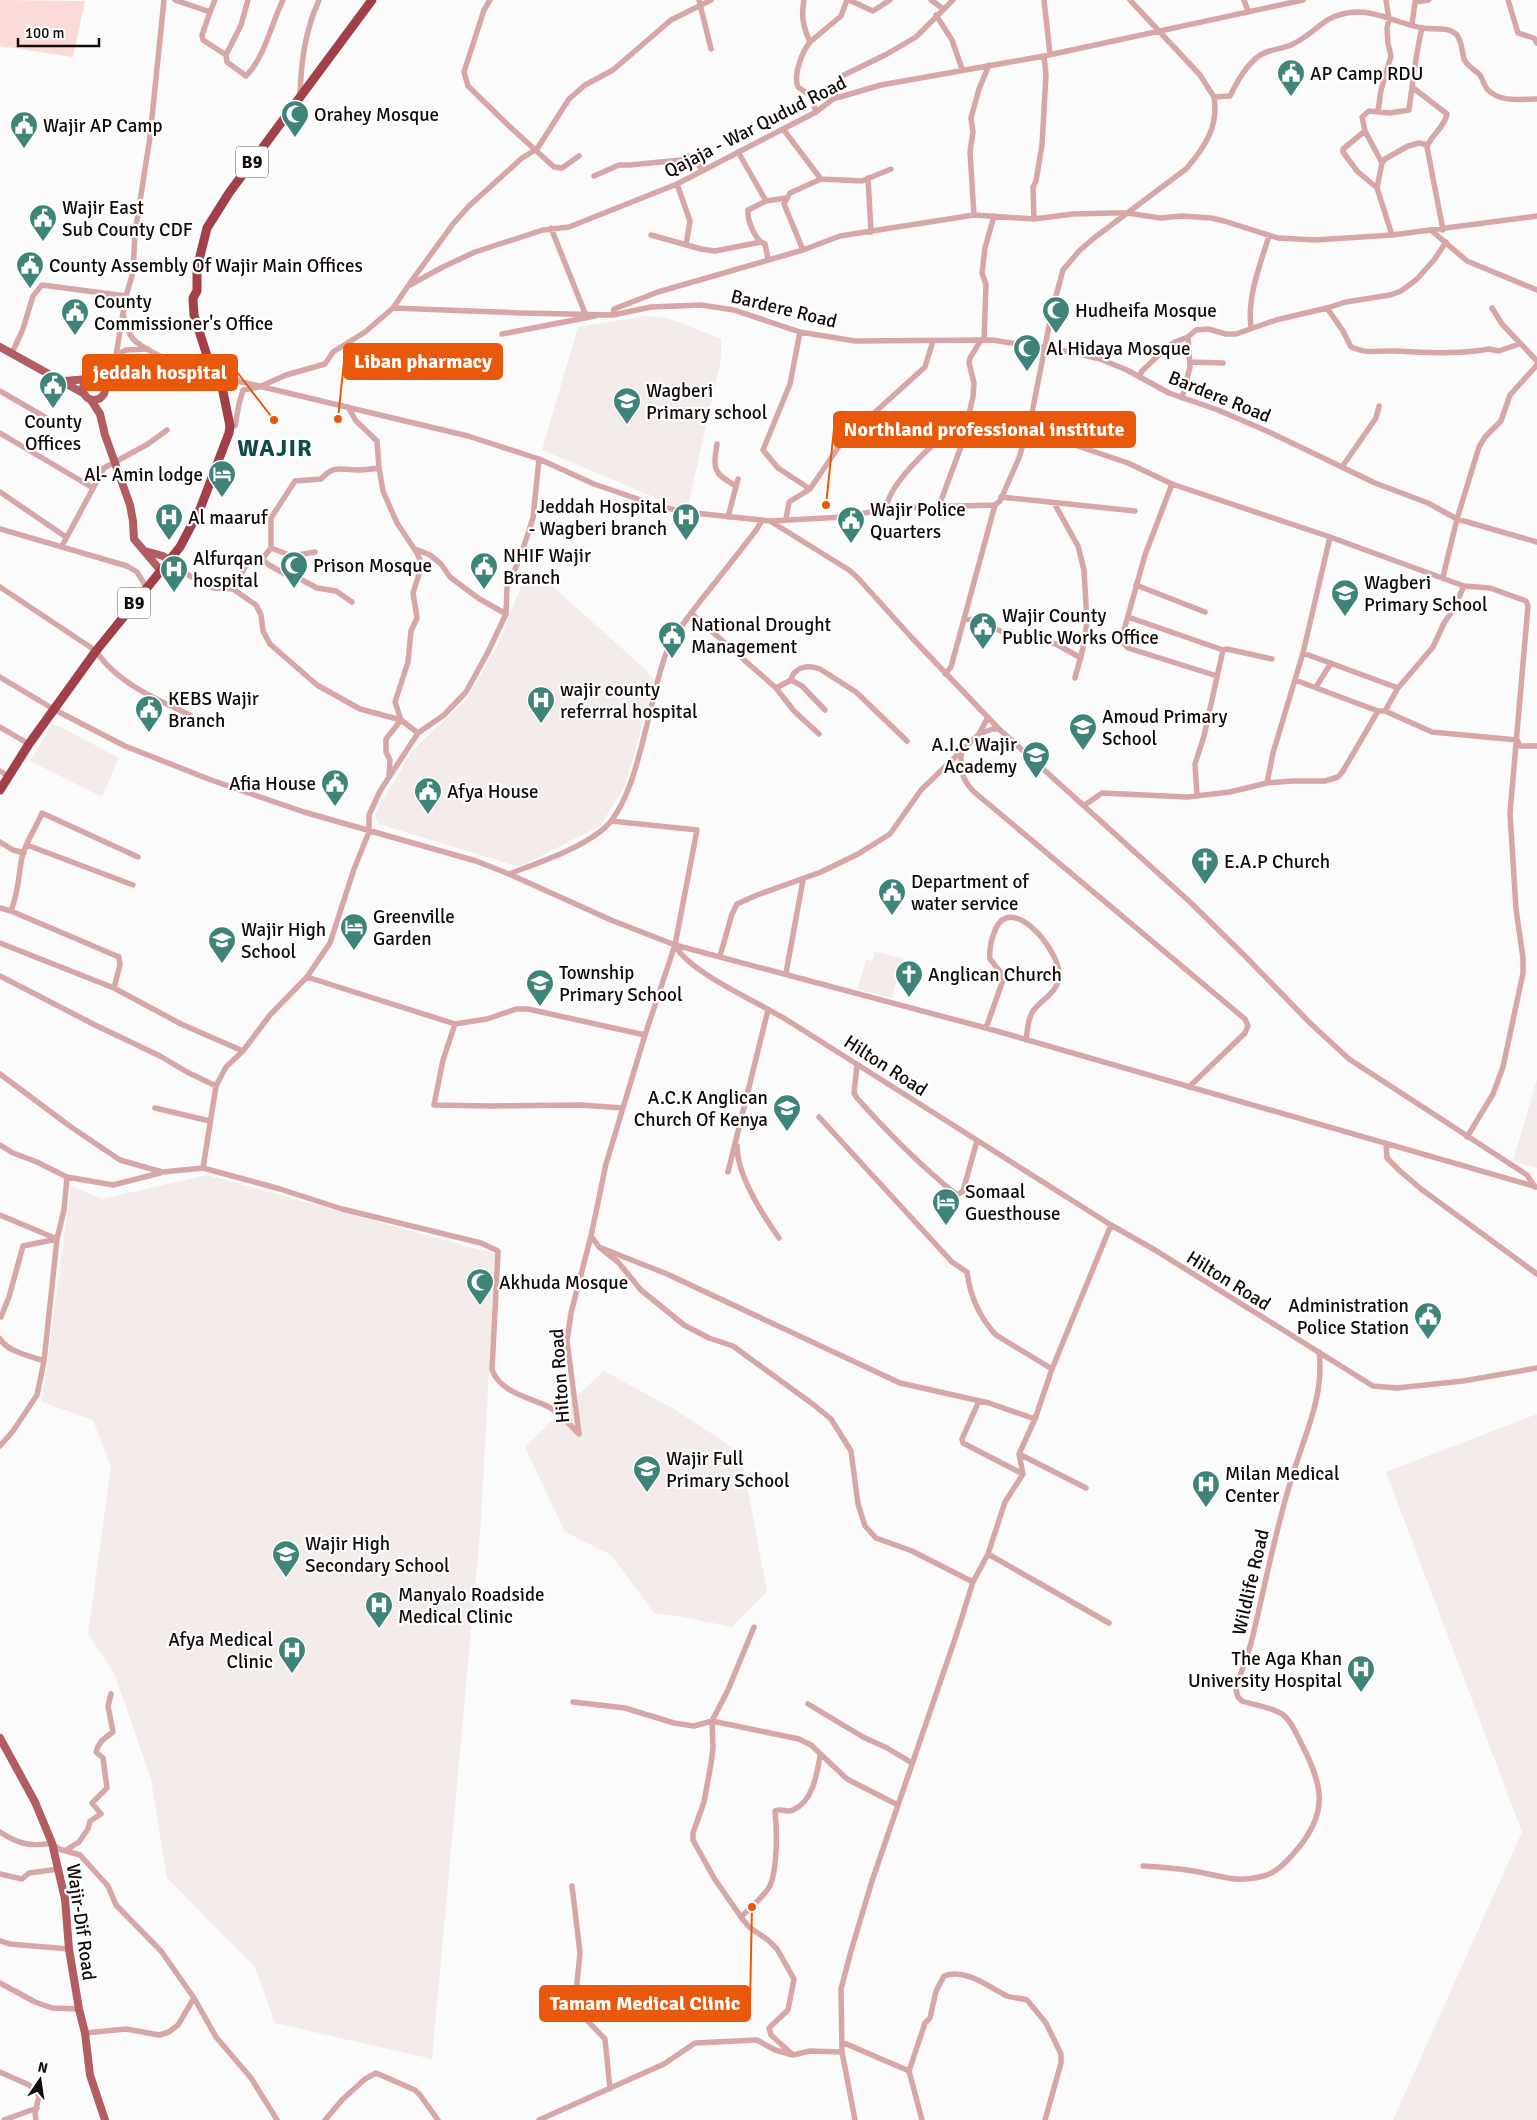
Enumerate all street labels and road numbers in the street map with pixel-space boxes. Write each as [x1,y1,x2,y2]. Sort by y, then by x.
street label: Qajaja - War Qudud Road [660,71,850,183]
road number: B9 [236,146,268,178]
street label: Bardere Road [728,284,839,334]
street label: Bardere Road [1165,365,1274,428]
road number: B9 [118,588,150,618]
street label: Hilton Road [839,1030,932,1102]
street label: Hilton Road [1182,1246,1275,1316]
street label: Hilton Road [545,1328,575,1424]
street label: Wildlife Road [1227,1527,1275,1638]
street label: Wajir-Dif Road [61,1862,101,1982]

